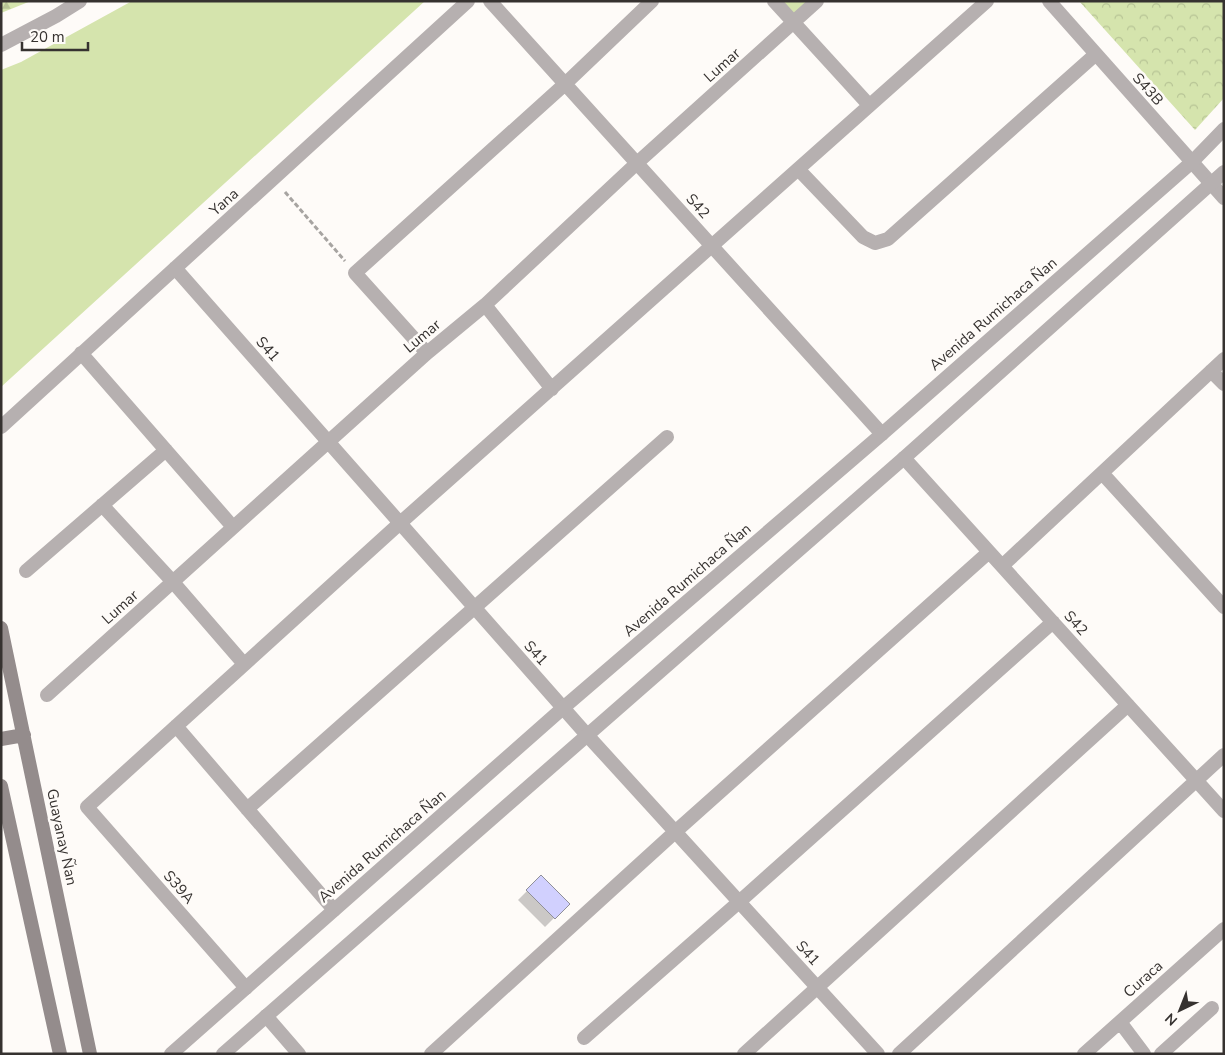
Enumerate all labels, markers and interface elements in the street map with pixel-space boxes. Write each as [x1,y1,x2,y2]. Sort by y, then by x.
scale bar [22,20,89,52]
text: 20 m [30,27,65,47]
street label: Lumar [699,43,745,87]
street label: S43B [1128,68,1168,110]
street label: Yana [205,184,243,221]
street label: S42 [681,189,715,223]
street label: Avenida Rumichaca Ñan [925,253,1061,375]
street label: Lumar [399,314,445,357]
street label: S41 [252,332,284,366]
street label: Avenida Rumichaca Ñan [619,519,755,641]
street label: Lumar [97,585,143,629]
street label: S42 [1059,606,1093,640]
street label: S41 [519,636,553,670]
street label: Avenida Rumichaca Ñan [314,785,450,907]
street label: Guayanay Ñan [42,787,82,887]
street label: S39A [159,866,199,908]
street label: S41 [791,936,825,970]
street label: Curaca [1119,956,1167,1002]
north arrow [1155,985,1205,1035]
text: N [1161,1009,1182,1030]

